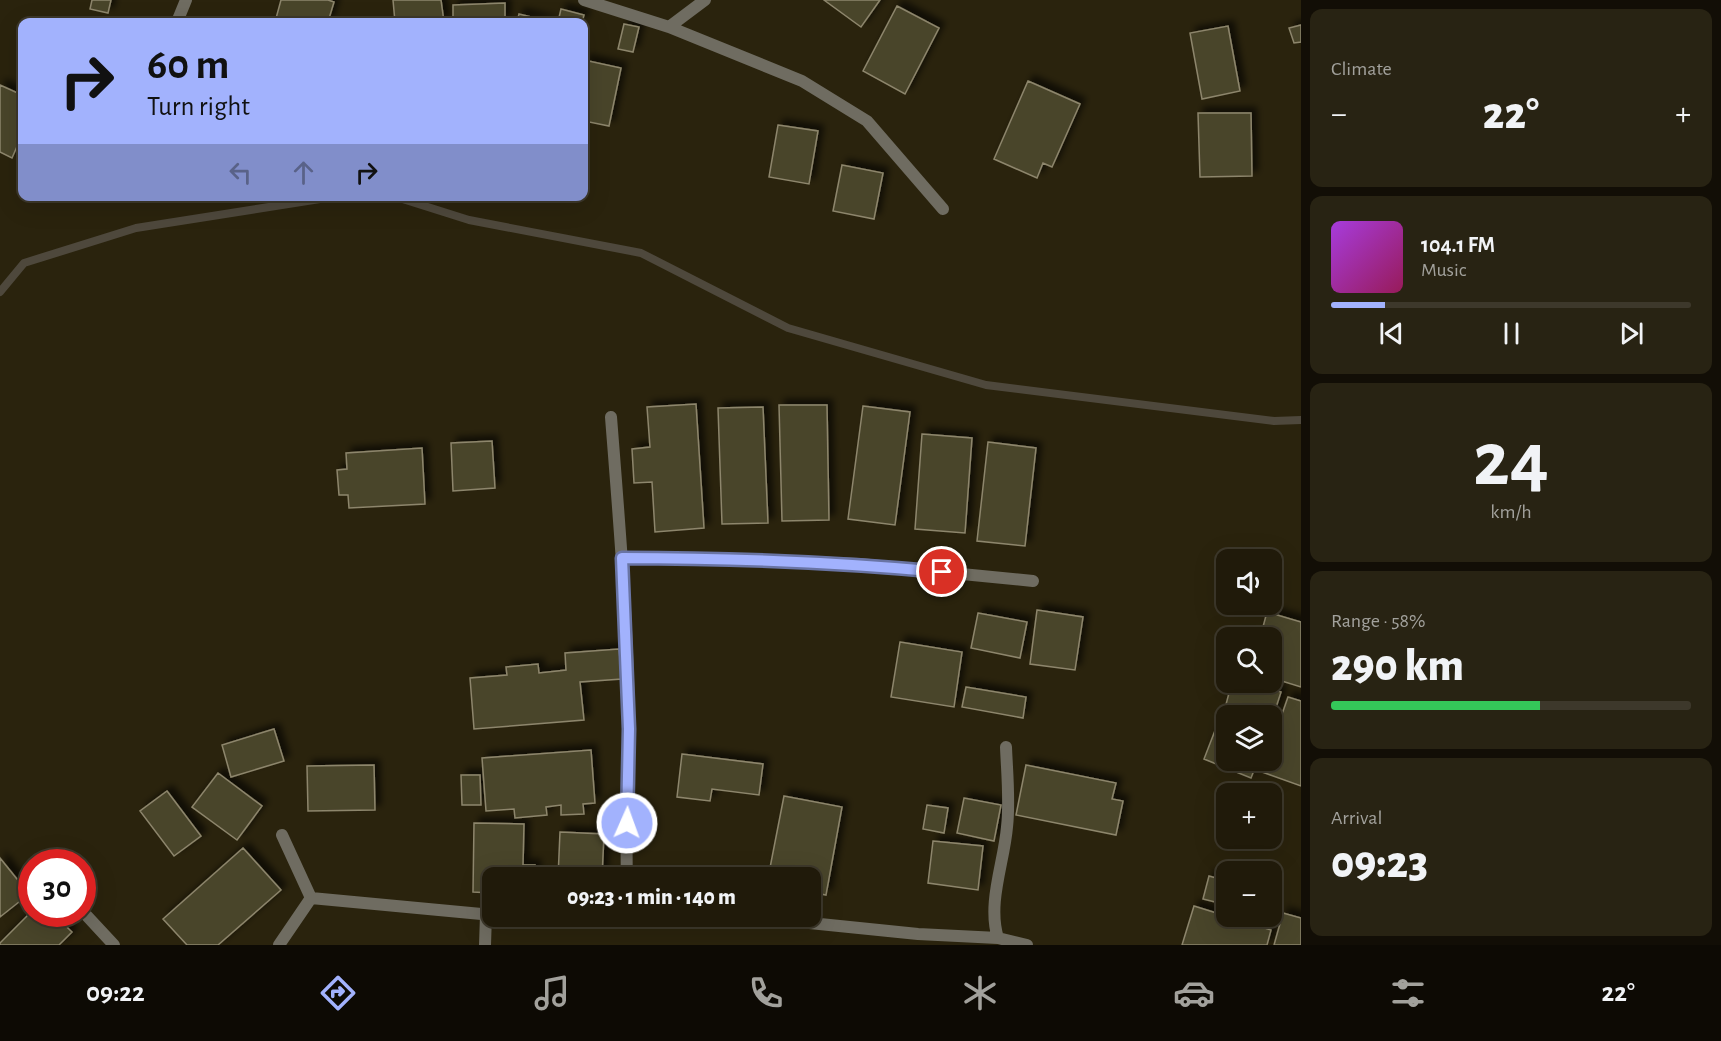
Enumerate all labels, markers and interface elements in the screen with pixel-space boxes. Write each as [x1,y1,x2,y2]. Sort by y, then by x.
icon: right [48,42,126,120]
text: 60 m [147,44,229,86]
text: Climate [1331,59,1392,79]
text: 22° [1483,92,1539,137]
text: Turn right [147,93,250,120]
text: − [1331,98,1347,131]
text: + [1675,98,1691,131]
icon: left [224,156,257,189]
icon: ahead [287,156,320,189]
icon: right [350,156,383,189]
text: 104.1 FM [1421,234,1495,256]
text: Music [1421,260,1467,280]
icon: previous [1375,317,1408,350]
icon: pause [1495,317,1528,350]
icon: next [1615,317,1648,350]
text: 24 [1473,422,1549,500]
text: km/h [1490,502,1532,522]
pin [916,546,967,597]
map controls [1216,549,1282,927]
button: sound [1216,549,1282,615]
icon: arrive [925,555,958,588]
text: Range · 58% [1331,611,1426,631]
button: search [1216,627,1282,693]
text: 290 km [1331,644,1464,689]
button: layers [1216,705,1282,771]
button: + [1216,783,1282,849]
position arrow [595,791,659,855]
text: Arrival [1331,808,1382,828]
text: 09:23 [1331,841,1428,886]
speed limit sign: 30 [18,849,96,927]
button: − [1216,861,1282,927]
text: 09:23 · 1 min · 140 m [567,886,736,908]
icon: directions [317,972,359,1014]
icon: music [531,972,573,1014]
icon: phone [745,972,787,1014]
icon: climate [959,972,1001,1014]
icon: car [1173,972,1215,1014]
icon: filters [1387,972,1429,1014]
text: 09:22 [86,979,145,1006]
text: 22° [1602,979,1635,1006]

